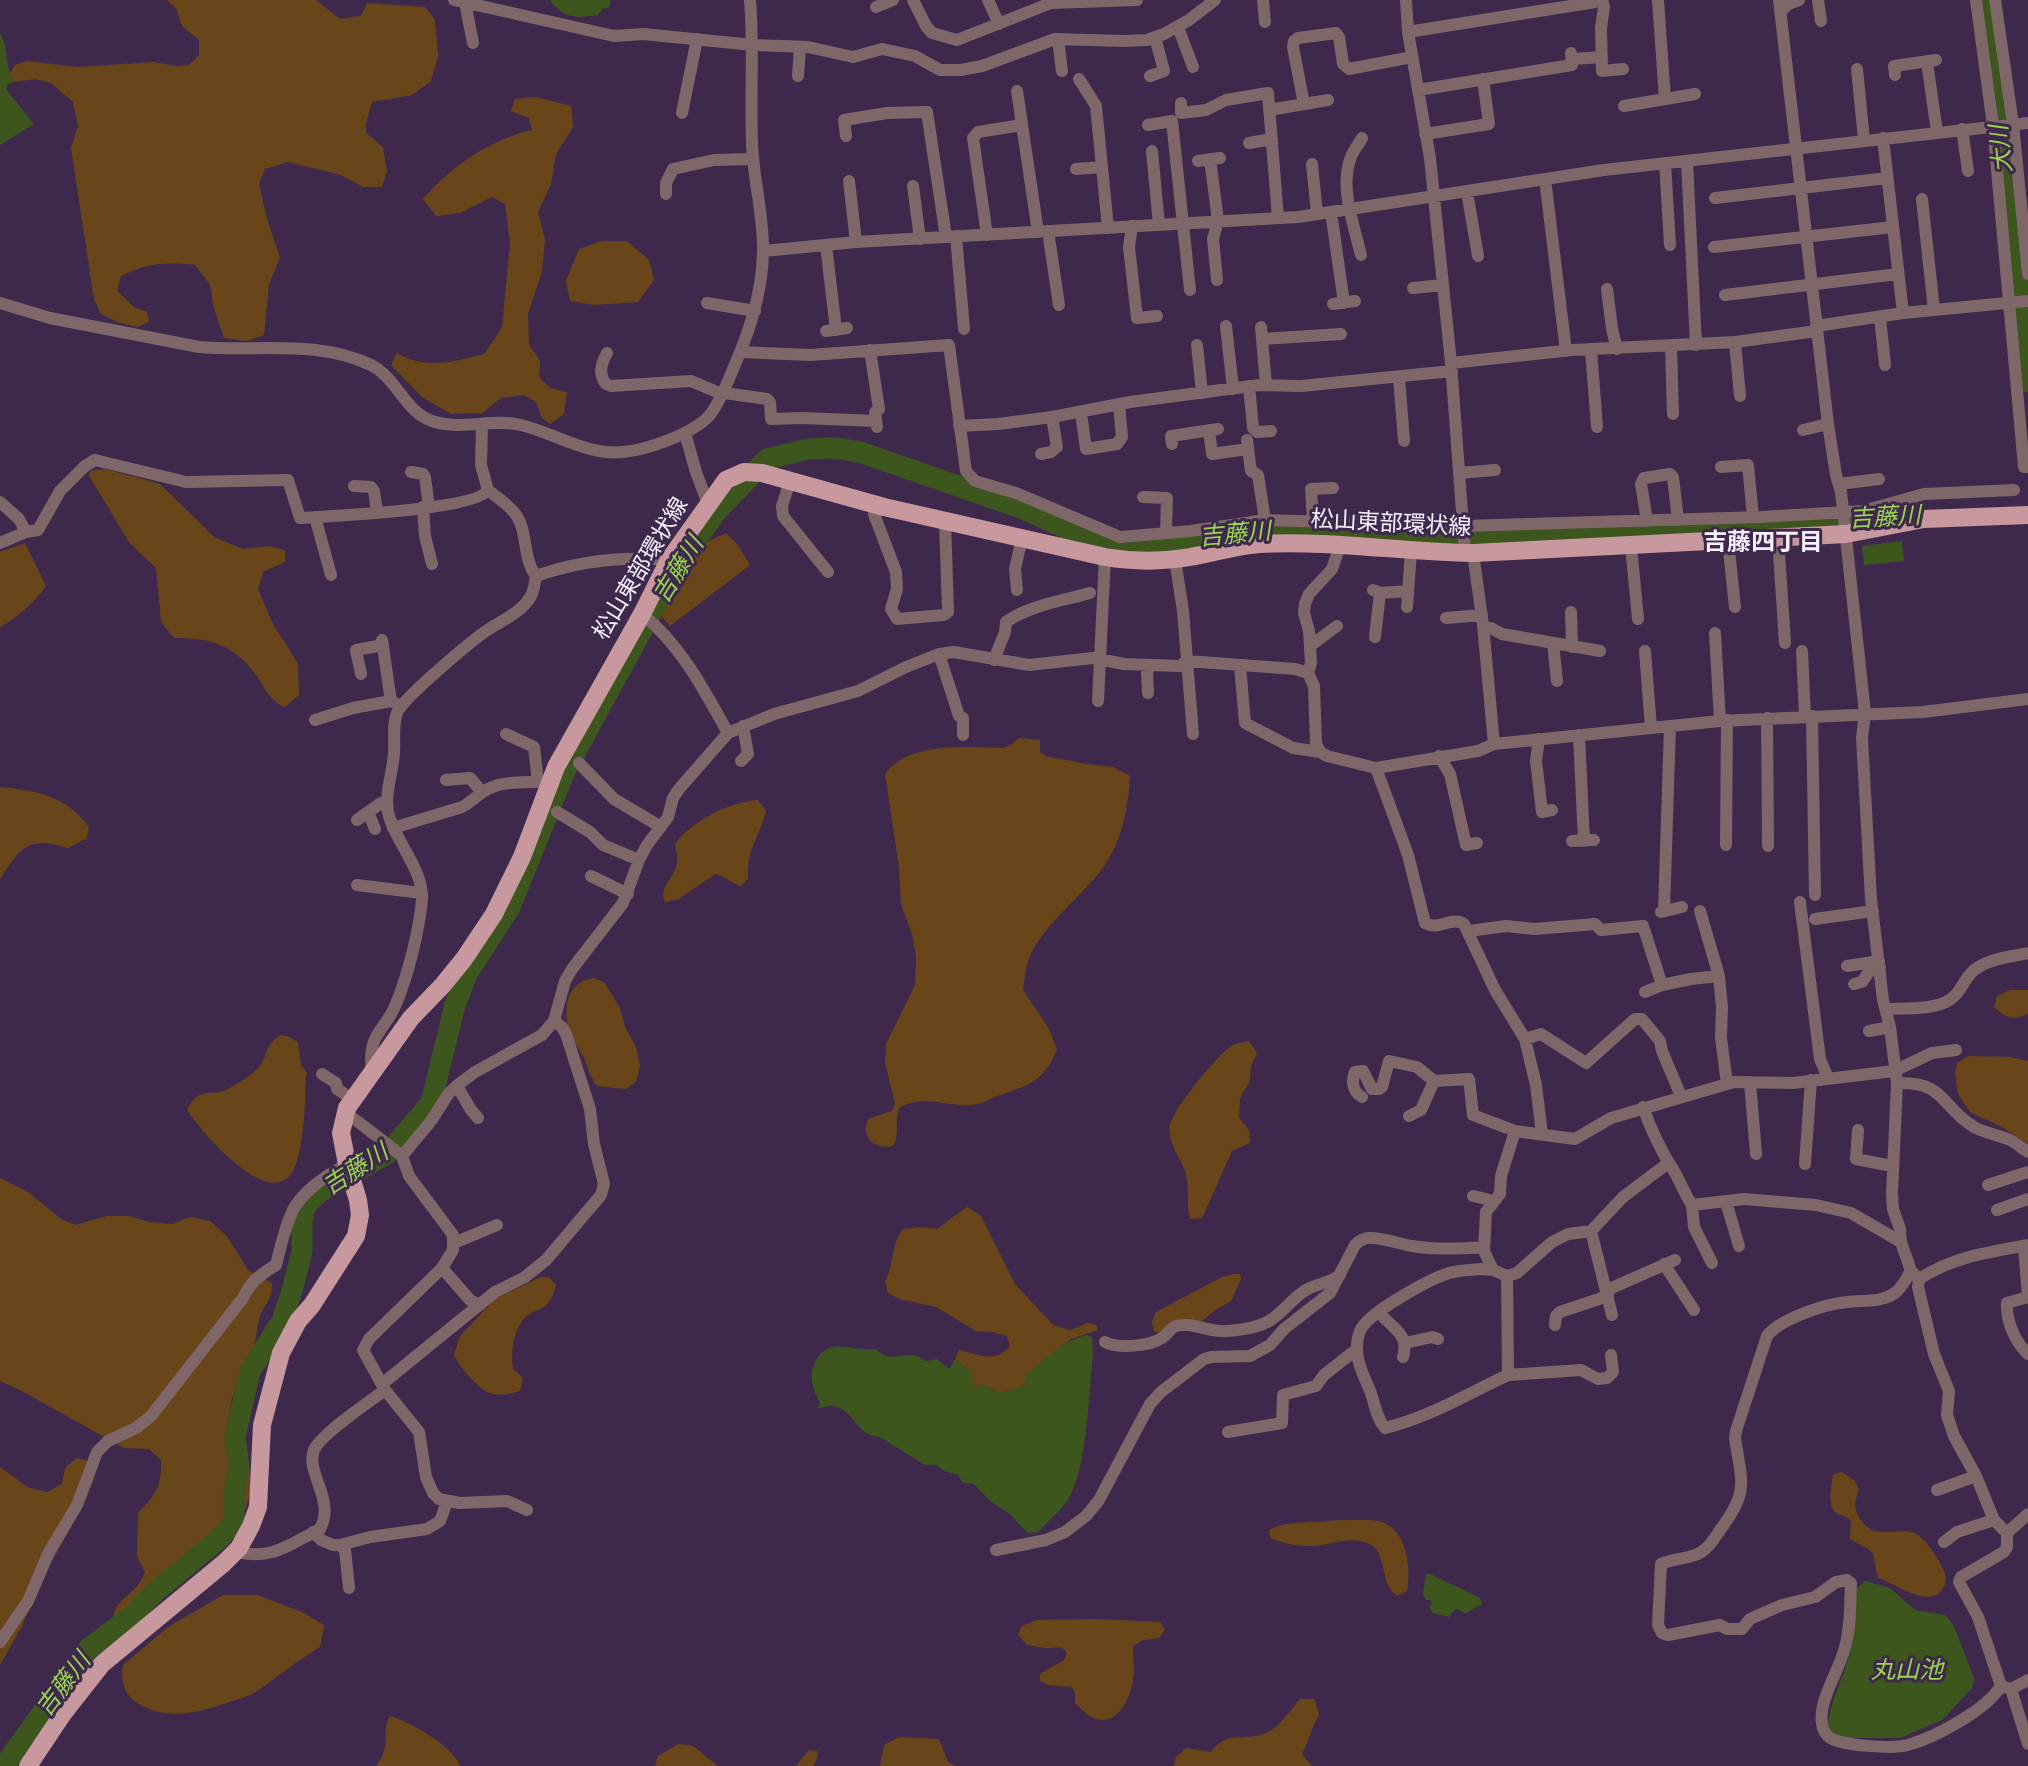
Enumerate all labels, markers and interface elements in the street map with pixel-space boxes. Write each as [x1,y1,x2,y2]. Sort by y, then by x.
water label: 大川 [1985,124,2019,174]
street label: 松山東部環状線 [588,493,694,645]
water label: 吉藤川 [1848,502,1922,534]
street label: 松山東部環状線 [1310,506,1472,542]
water label: 吉藤川 [1198,518,1272,552]
district label: 吉藤四丁目 [1703,529,1823,557]
water label: 吉藤川 [648,532,710,608]
water label: 吉藤川 [318,1138,394,1202]
water label: 吉藤川 [31,1648,97,1722]
water label: 丸山池 [1871,1657,1943,1685]

